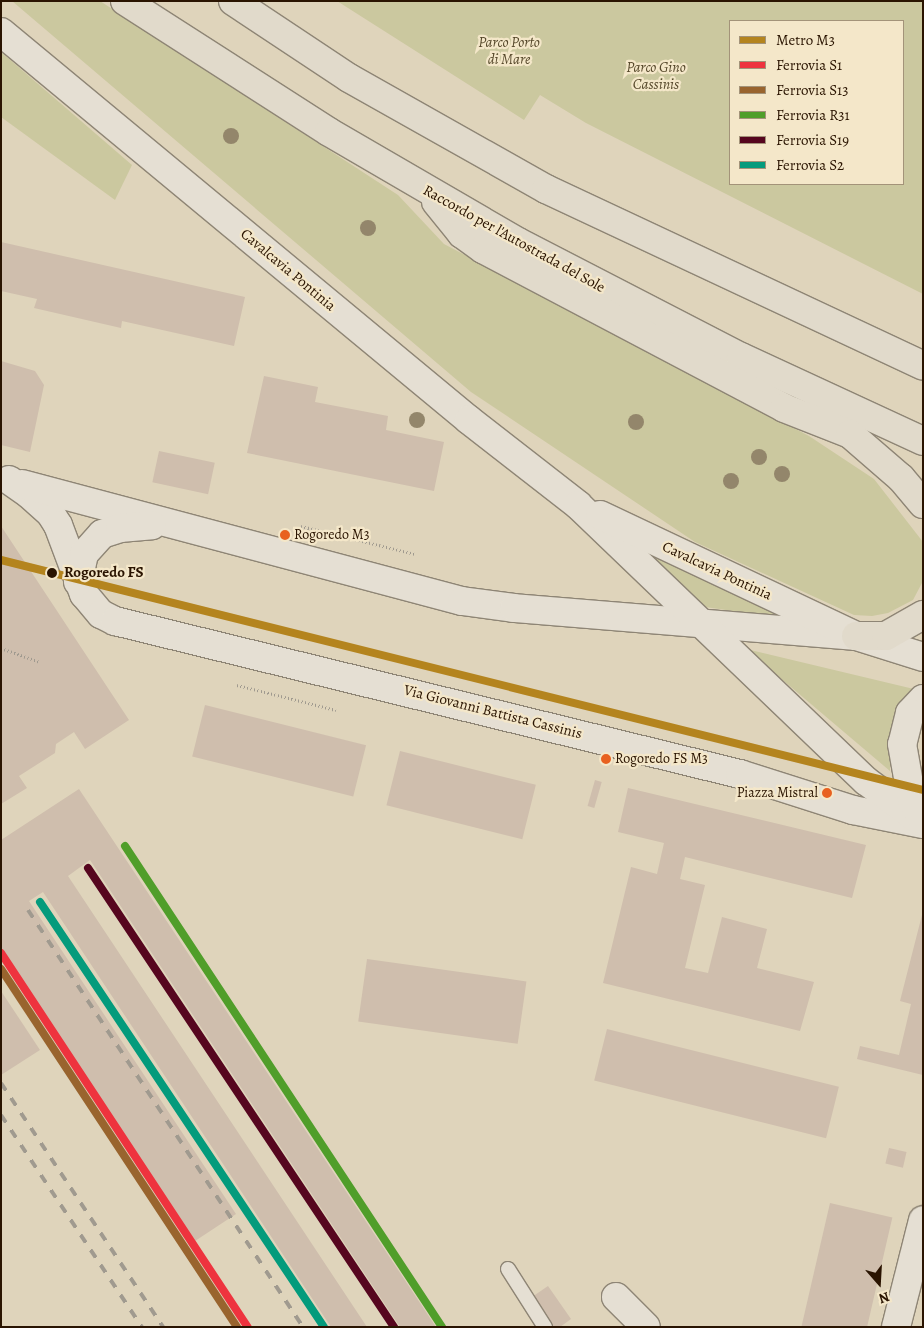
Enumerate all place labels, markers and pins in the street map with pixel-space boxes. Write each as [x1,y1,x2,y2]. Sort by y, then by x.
place label: Rogoredo M3 [294,527,370,543]
marker: Rogoredo M3 [280,530,290,540]
marker: Rogoredo FS [43,564,61,582]
place label: Rogoredo FS [64,564,144,582]
place label: Rogoredo FS M3 [615,751,708,767]
marker: Rogoredo FS M3 [601,754,611,764]
place label: Piazza Mistral [737,785,818,801]
marker: Piazza Mistral [822,788,832,798]

